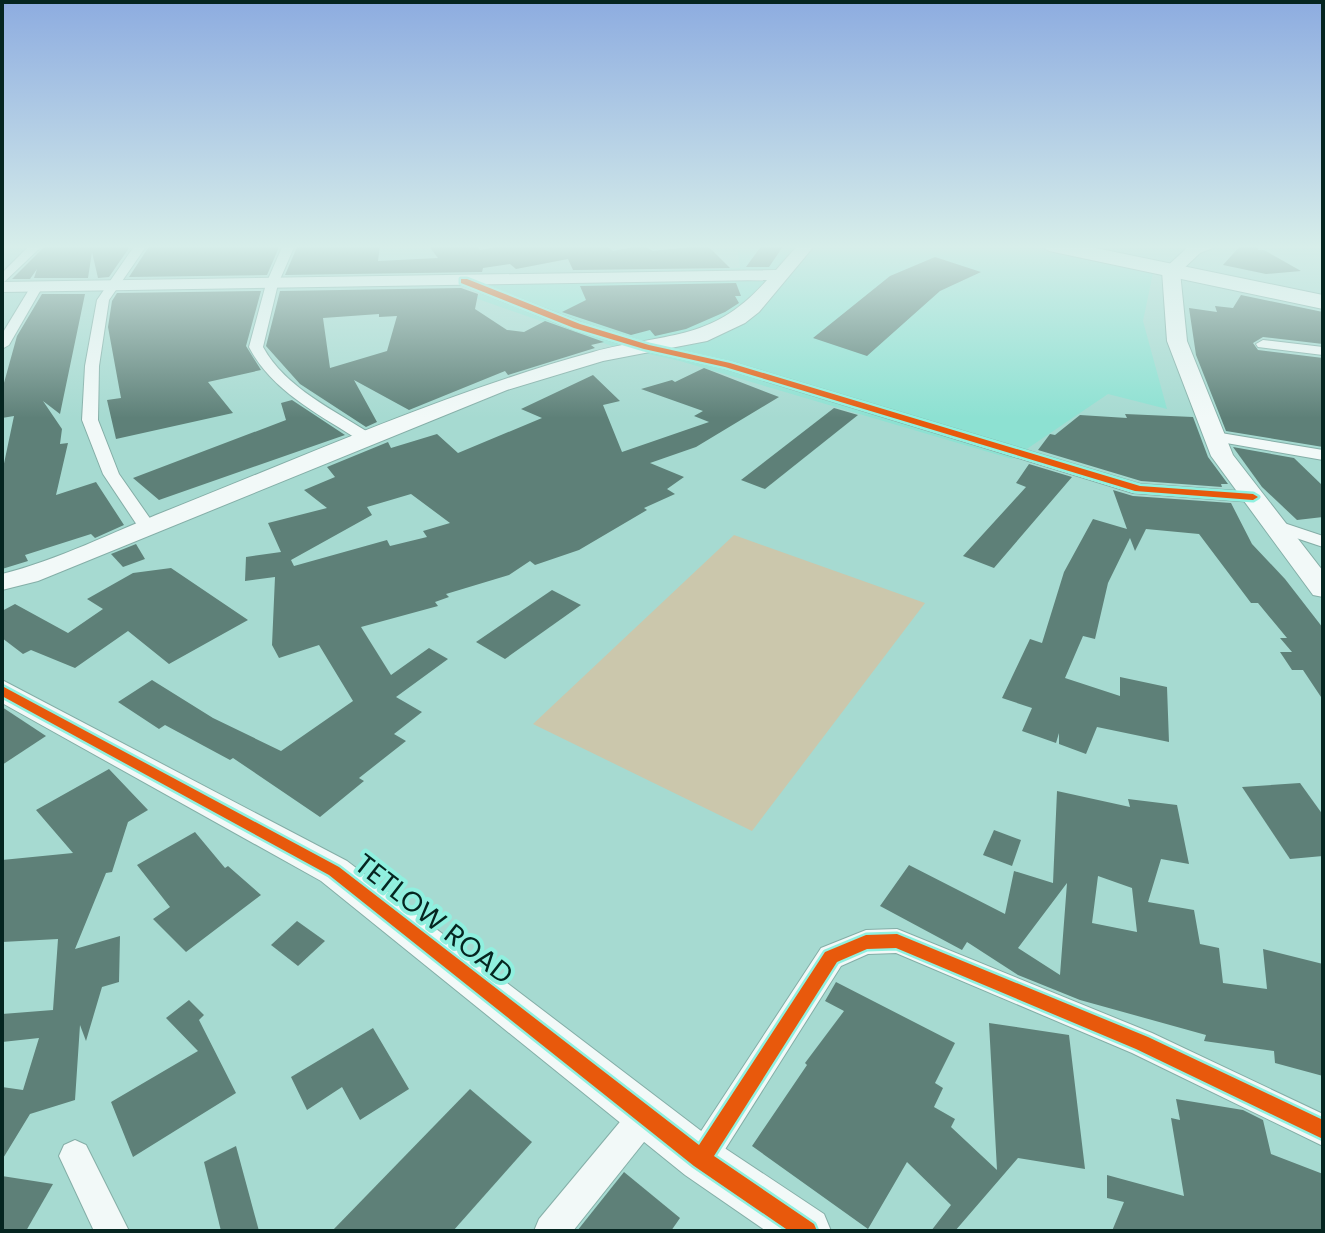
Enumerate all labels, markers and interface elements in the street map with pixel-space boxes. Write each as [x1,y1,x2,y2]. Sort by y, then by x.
street label: TETLOW ROAD [347,845,521,993]

